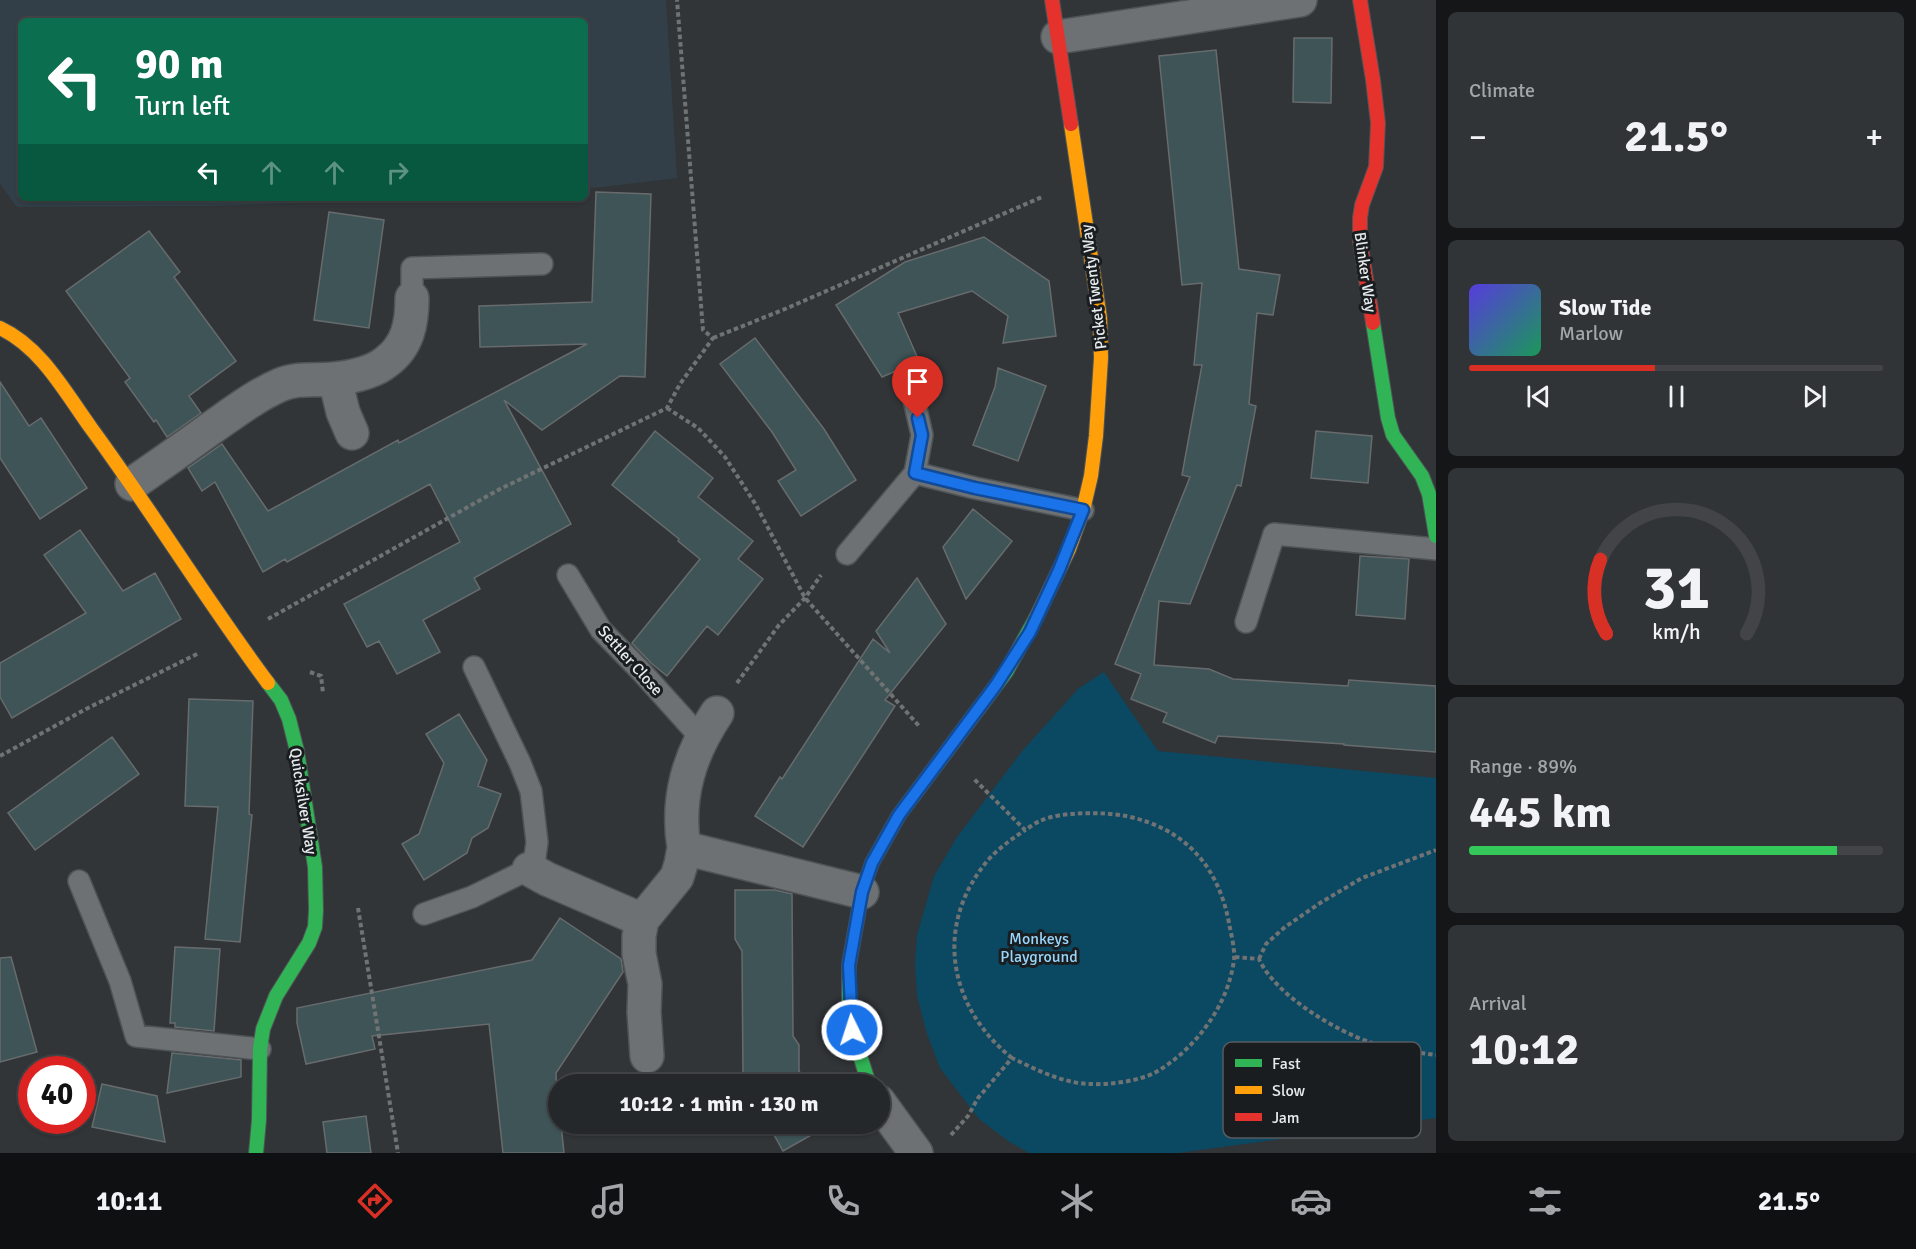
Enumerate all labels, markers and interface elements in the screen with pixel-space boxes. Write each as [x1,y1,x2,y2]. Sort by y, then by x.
text: 90 m [135,39,224,90]
icon: left [36,42,114,120]
text: Climate [1469,78,1535,103]
text: Turn left [135,90,230,123]
text: 21.5° [1624,109,1728,164]
text: − [1469,117,1487,158]
text: + [1865,117,1883,158]
icon: left [192,156,225,189]
icon: ahead [255,156,288,189]
icon: ahead [318,156,351,189]
icon: right [381,156,414,189]
street label: Picket Twenty Way [1076,223,1112,350]
street label: Blinker Way [1349,231,1381,314]
text: Slow Tide [1559,294,1651,321]
text: Marlow [1559,321,1623,346]
pin [892,356,943,418]
icon: arrive [901,365,934,398]
icon: previous [1522,380,1555,413]
icon: pause [1660,380,1693,413]
icon: next [1798,380,1831,413]
text: 31 [1642,549,1710,626]
text: km/h [1652,619,1700,645]
street label: Settler Close [594,621,667,700]
street label: Quicksilver Way [285,746,321,856]
text: Range · 89% [1469,754,1577,779]
text: 445 km [1469,785,1612,840]
park label: Monkeys Playground [1000,929,1078,967]
text: Arrival [1469,991,1527,1016]
position arrow [820,998,884,1062]
text: 10:12 [1469,1022,1579,1077]
legend [1223,1042,1421,1138]
text: Fast [1272,1054,1301,1074]
speed limit sign: 40 [18,1056,96,1134]
text: Slow [1272,1081,1306,1101]
text: 10:12 · 1 min · 130 m [619,1090,819,1117]
text: Jam [1272,1108,1300,1128]
icon: directions [354,1180,396,1222]
icon: music [588,1180,630,1222]
icon: phone [822,1180,864,1222]
icon: climate [1056,1180,1098,1222]
icon: car [1290,1180,1332,1222]
icon: filters [1524,1180,1566,1222]
text: 10:11 [96,1185,162,1218]
text: 21.5° [1758,1185,1820,1218]

